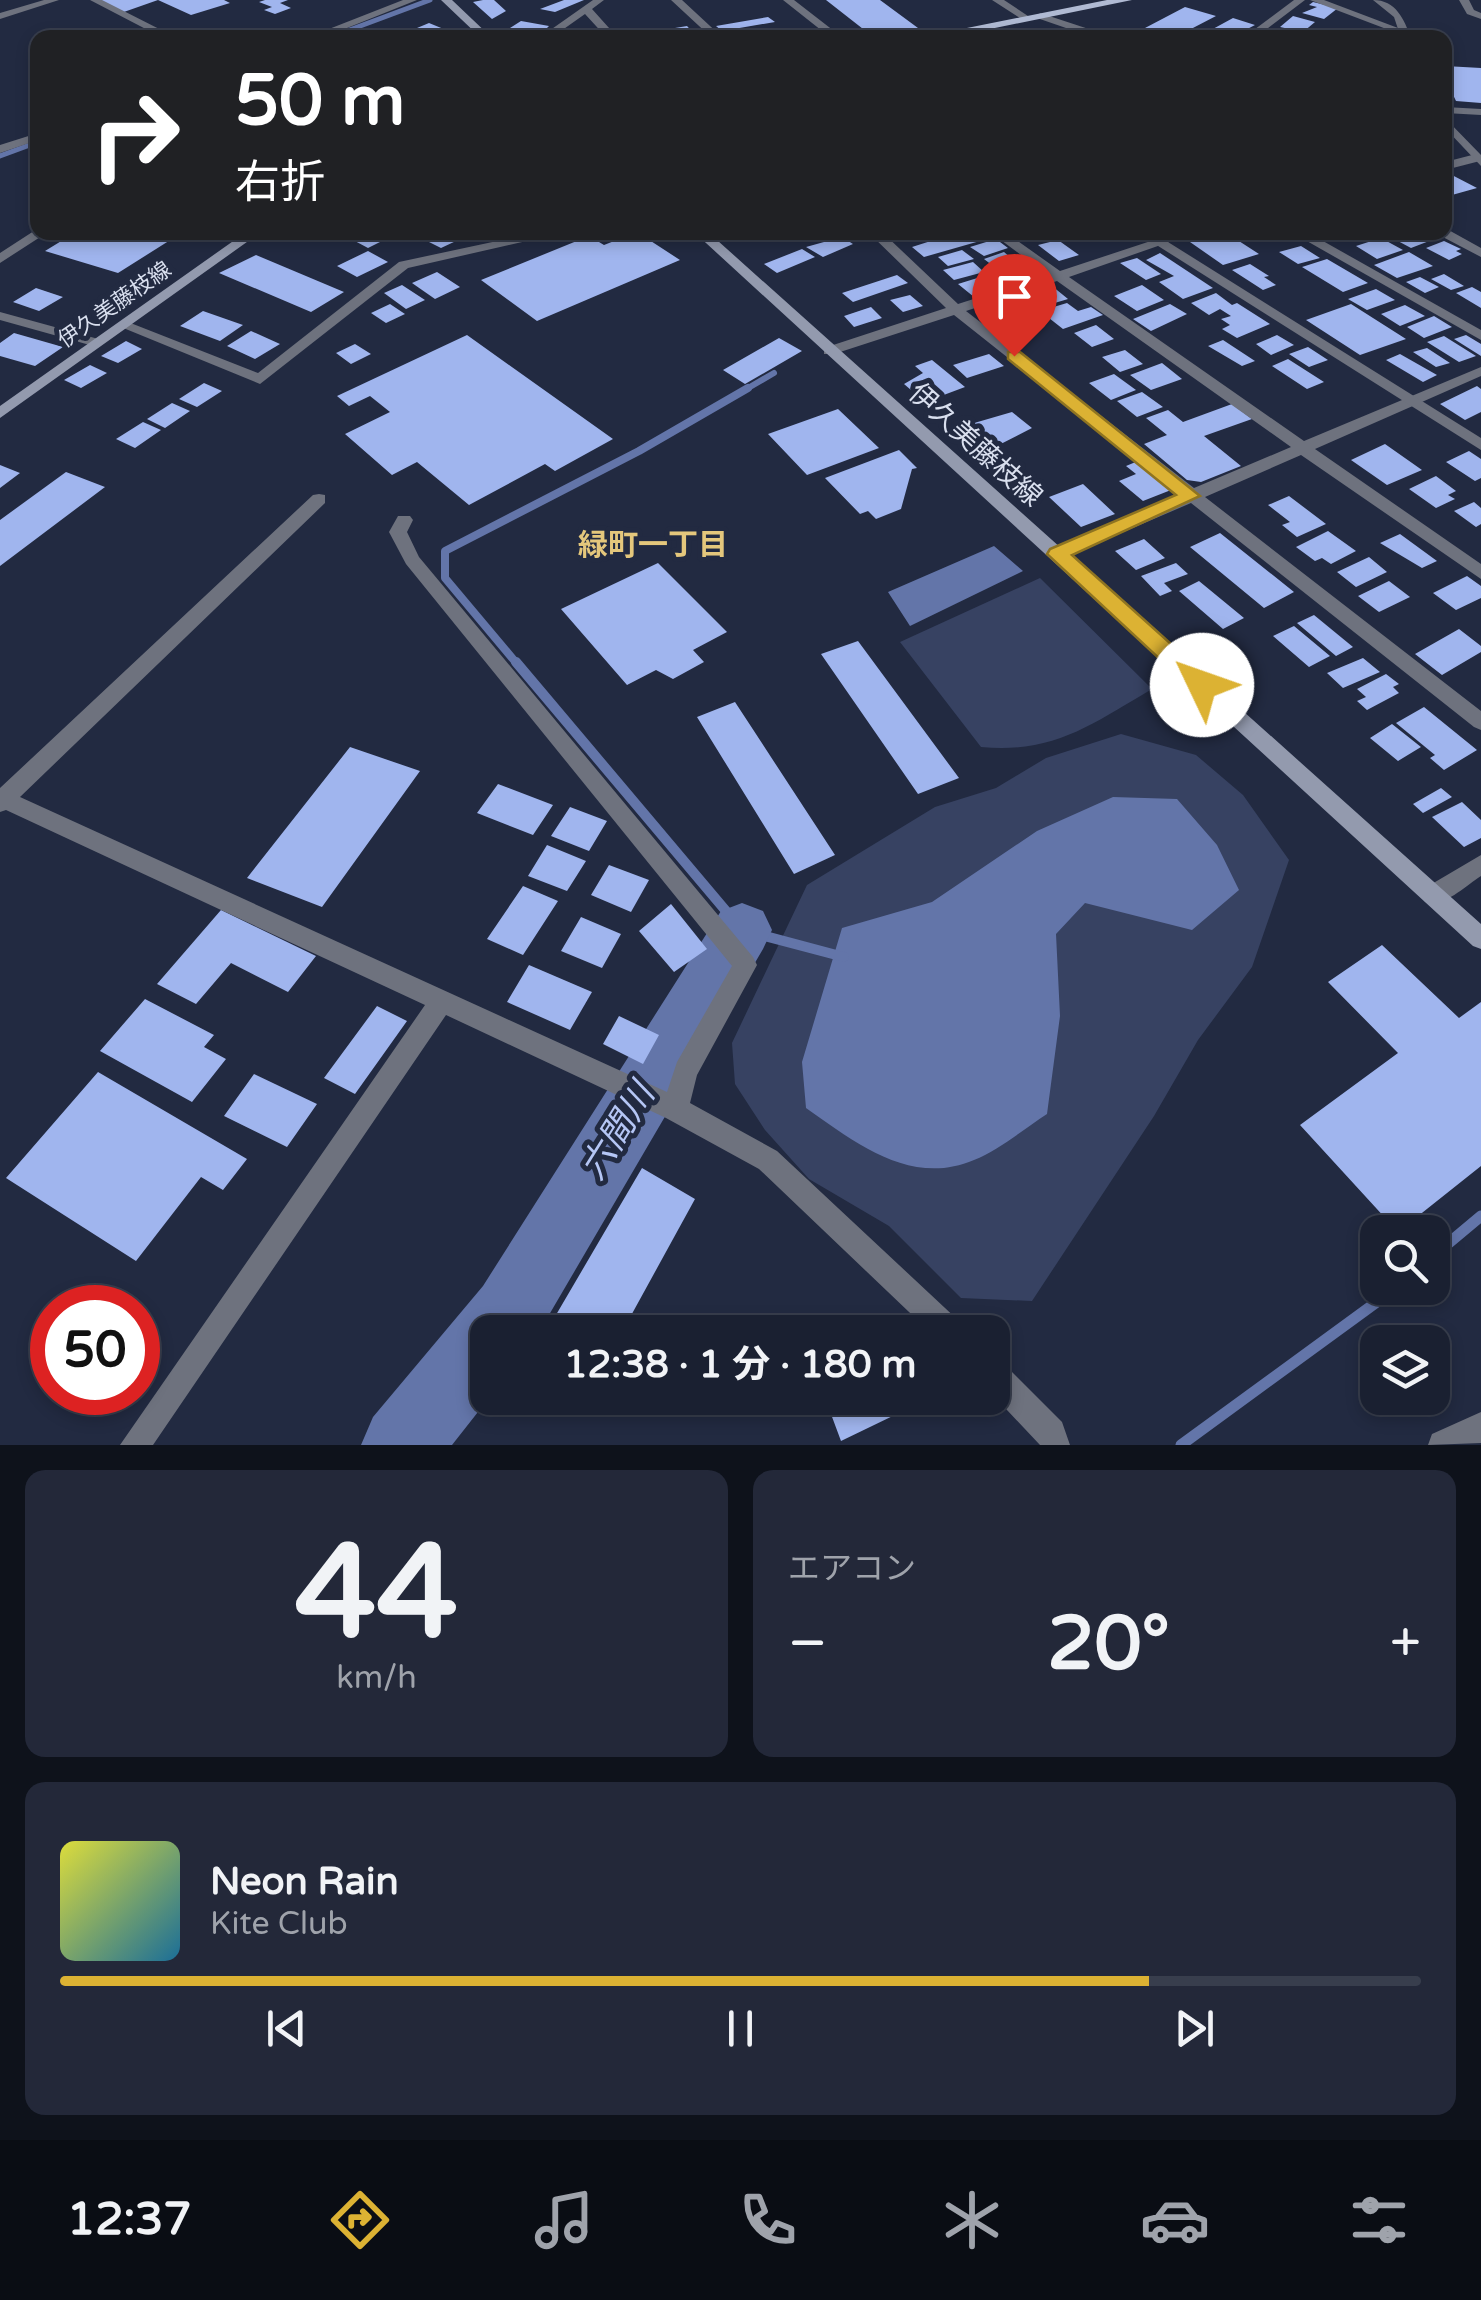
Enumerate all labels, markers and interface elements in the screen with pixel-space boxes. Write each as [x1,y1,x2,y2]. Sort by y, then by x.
text: 50 m [235,60,405,144]
icon: right [70,70,200,200]
text: 右折 [235,156,325,210]
pin [972,254,1057,357]
street label: 伊久美藤枝線 [53,256,176,353]
icon: arrive [987,269,1042,324]
street label: 伊久美藤枝線 [902,376,1049,514]
district label: 緑町一丁目 [578,527,728,564]
position arrow [1150,633,1254,737]
water label: 六間川 [572,1072,666,1187]
map controls [1360,1215,1450,1415]
button: search [1360,1215,1450,1305]
speed limit sign: 50 [30,1285,160,1415]
button: layers [1360,1325,1450,1415]
text: 12:38 · 1 分 · 180 m [564,1342,916,1388]
text: 44 [295,1516,458,1672]
text: エアコン [788,1550,916,1588]
text: 20° [1047,1599,1170,1689]
text: − [788,1611,827,1677]
text: + [1390,1611,1421,1677]
text: km/h [336,1659,417,1697]
text: Neon Rain [210,1859,399,1905]
text: Kite Club [210,1905,348,1943]
icon: previous [259,2001,314,2056]
icon: pause [713,2001,768,2056]
icon: next [1167,2001,1222,2056]
icon: directions [325,2185,395,2255]
icon: music [529,2185,599,2255]
icon: phone [733,2185,803,2255]
icon: climate [937,2185,1007,2255]
icon: car [1140,2185,1210,2255]
icon: filters [1344,2185,1414,2255]
text: 12:37 [67,2193,192,2247]

